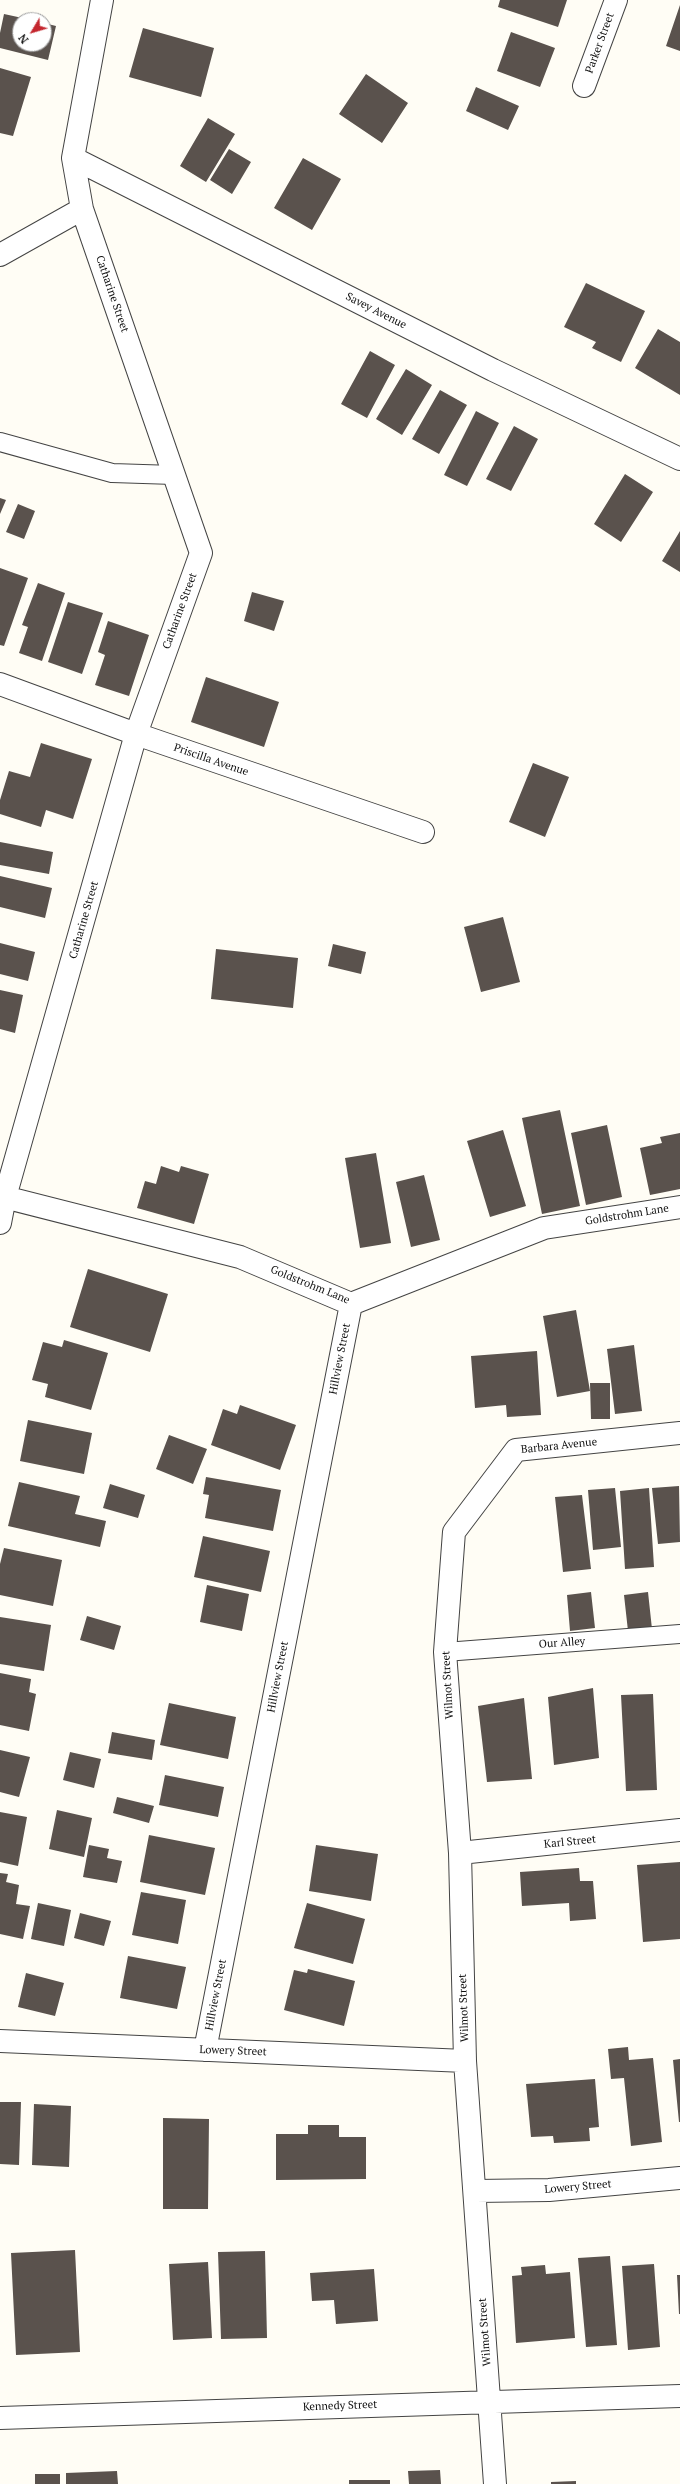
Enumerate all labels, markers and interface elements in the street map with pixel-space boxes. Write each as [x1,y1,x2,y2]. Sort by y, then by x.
street label: Parker Street [583,11,617,75]
north arrow [12,12,52,52]
text: N [15,31,31,46]
street label: Catharine Street [93,254,131,334]
street label: Savey Avenue [343,290,409,332]
street label: Catharine Street [160,571,200,651]
street label: Priscilla Avenue [172,741,250,779]
street label: Catharine Street [67,880,101,960]
street label: Goldstrohm Lane [584,1202,670,1228]
street label: Goldstrohm Lane [268,1263,352,1307]
street label: Hillview Street [327,1322,353,1396]
street label: Barbara Avenue [520,1435,598,1457]
street label: Our Alley [538,1635,586,1651]
street label: Hillview Street [265,1640,291,1714]
street label: Wilmot Street [440,1650,456,1720]
street label: Karl Street [543,1833,597,1851]
street label: Hillview Street [203,1958,229,2032]
street label: Wilmot Street [456,1974,472,2042]
street label: Lowery Street [199,2043,267,2059]
street label: Lowery Street [544,2177,612,2197]
street label: Wilmot Street [476,2297,494,2367]
street label: Kennedy Street [303,2398,377,2414]

